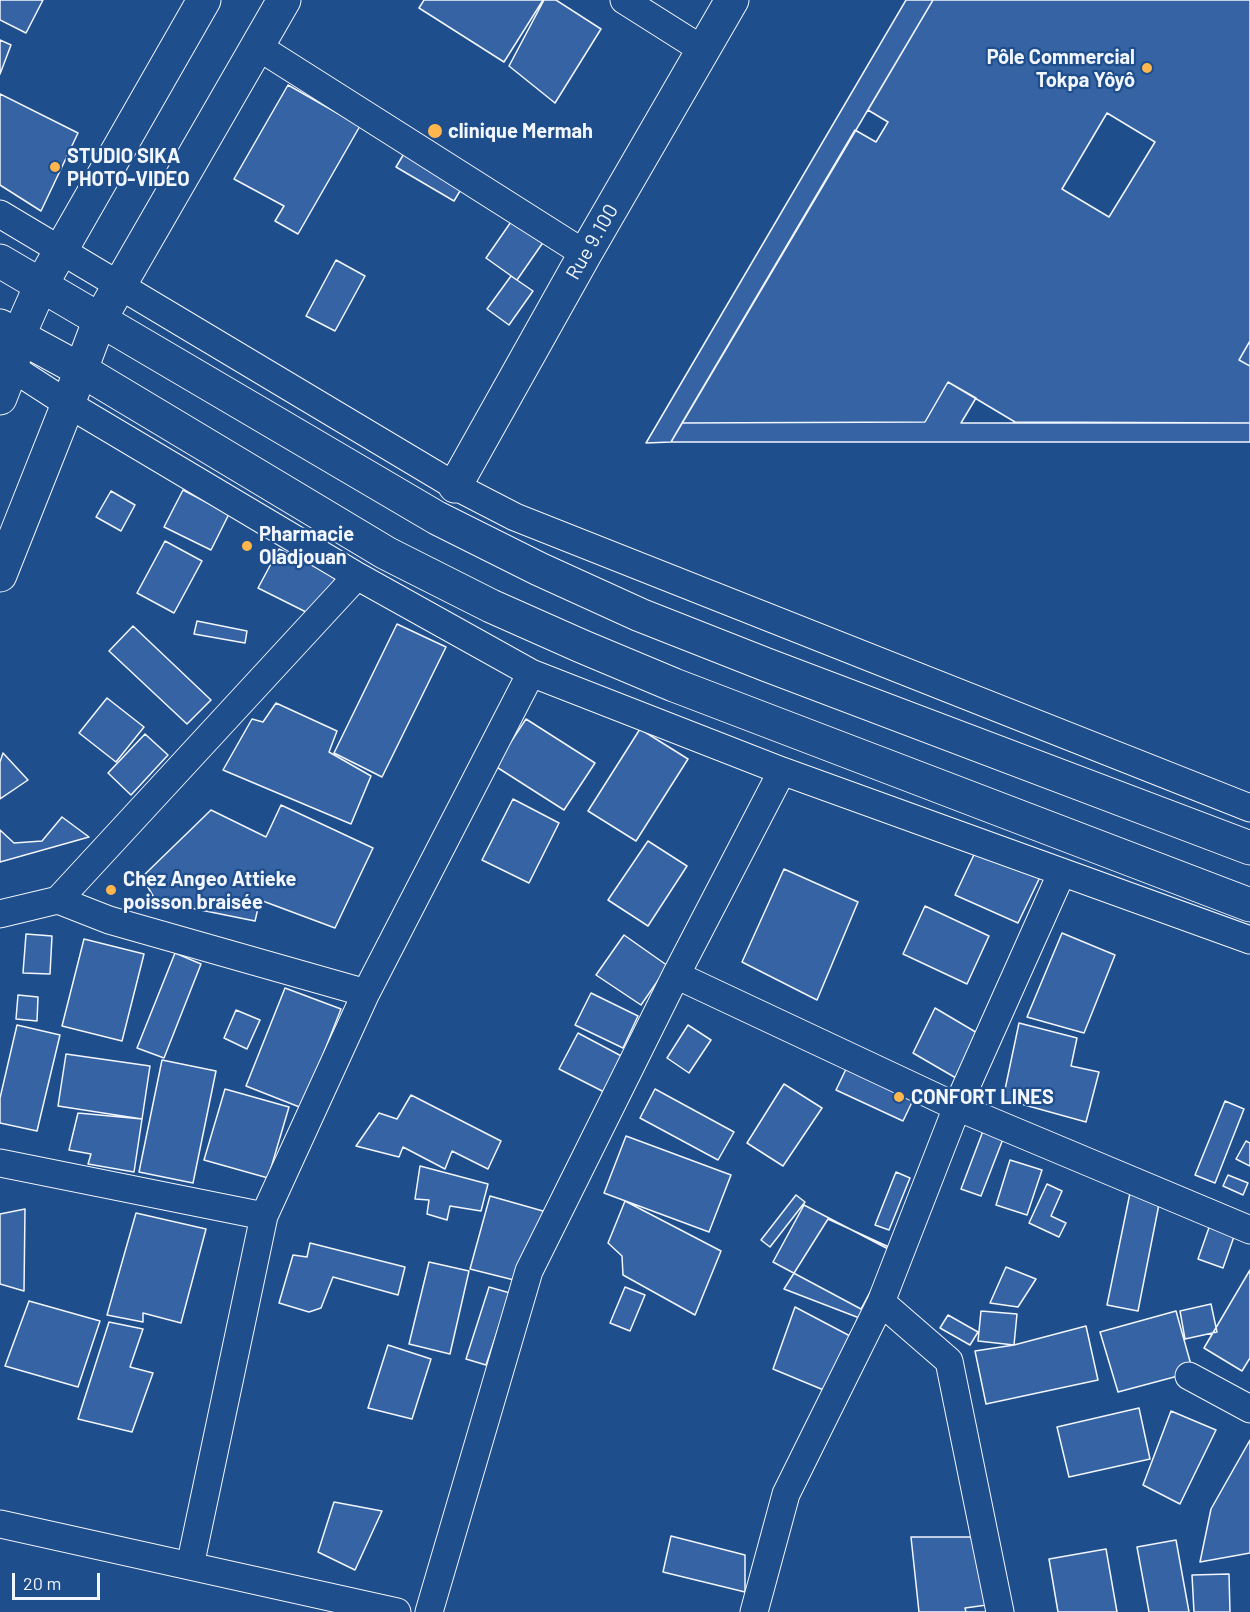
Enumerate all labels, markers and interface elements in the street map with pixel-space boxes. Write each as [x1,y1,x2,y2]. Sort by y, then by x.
place label: Pôle Commercial Tokpa Yôyô [987,45,1135,92]
marker: Pôle Commercial Tokpa Yôyô [1140,61,1154,75]
place label: clinique Mermah [448,119,593,143]
marker: clinique Mermah [426,122,444,140]
place label: STUDIO SIKA PHOTO-VIDEO [67,144,190,191]
marker: STUDIO SIKA PHOTO-VIDEO [48,160,62,174]
street label: Rue 9.100 [561,200,623,284]
place label: Pharmacie Oladjouan [259,522,354,569]
marker: Pharmacie Oladjouan [240,539,254,553]
place label: Chez Angeo Attieke poisson braisée [123,867,296,914]
marker: Chez Angeo Attieke poisson braisée [104,883,118,897]
place label: CONFORT LINES [911,1085,1054,1109]
marker: CONFORT LINES [892,1090,906,1104]
scale bar [15,1561,104,1599]
text: 20 m [23,1572,61,1594]

